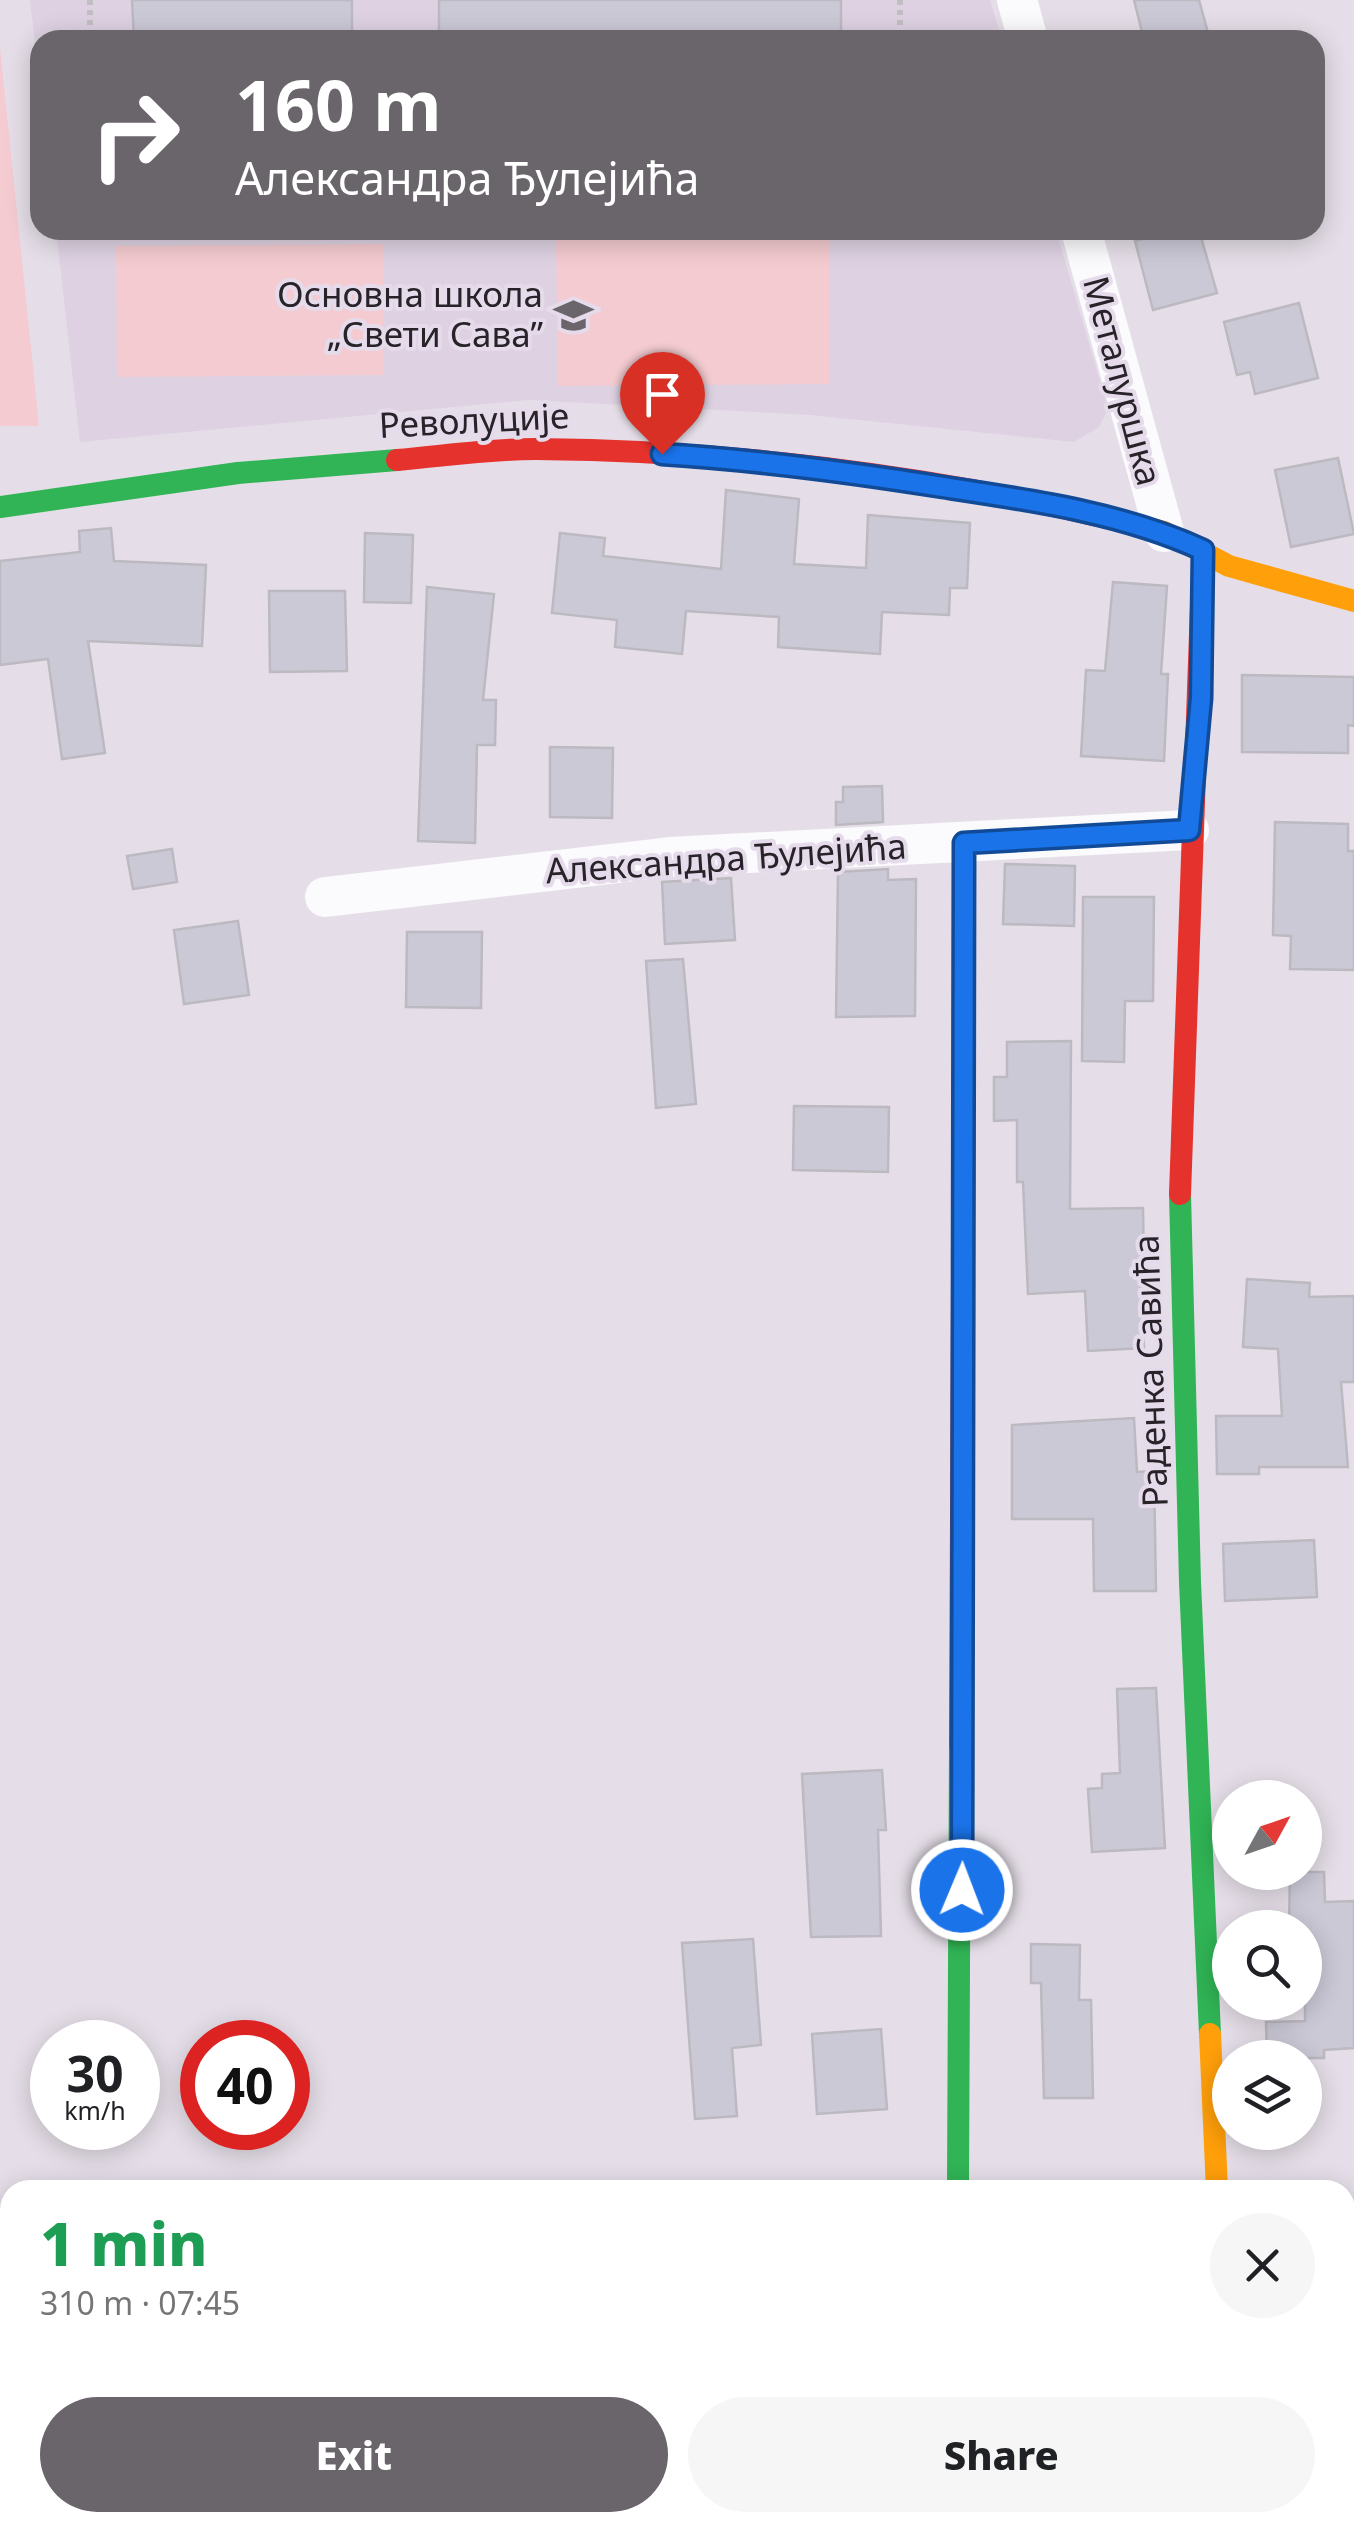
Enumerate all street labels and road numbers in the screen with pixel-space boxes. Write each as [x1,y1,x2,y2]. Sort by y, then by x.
street label: Металуршка [1073,271,1174,490]
street label: Револуције [378,391,570,448]
street label: Александра Ђулејића [544,821,908,894]
street label: Раденка Савића [1121,1234,1178,1508]

